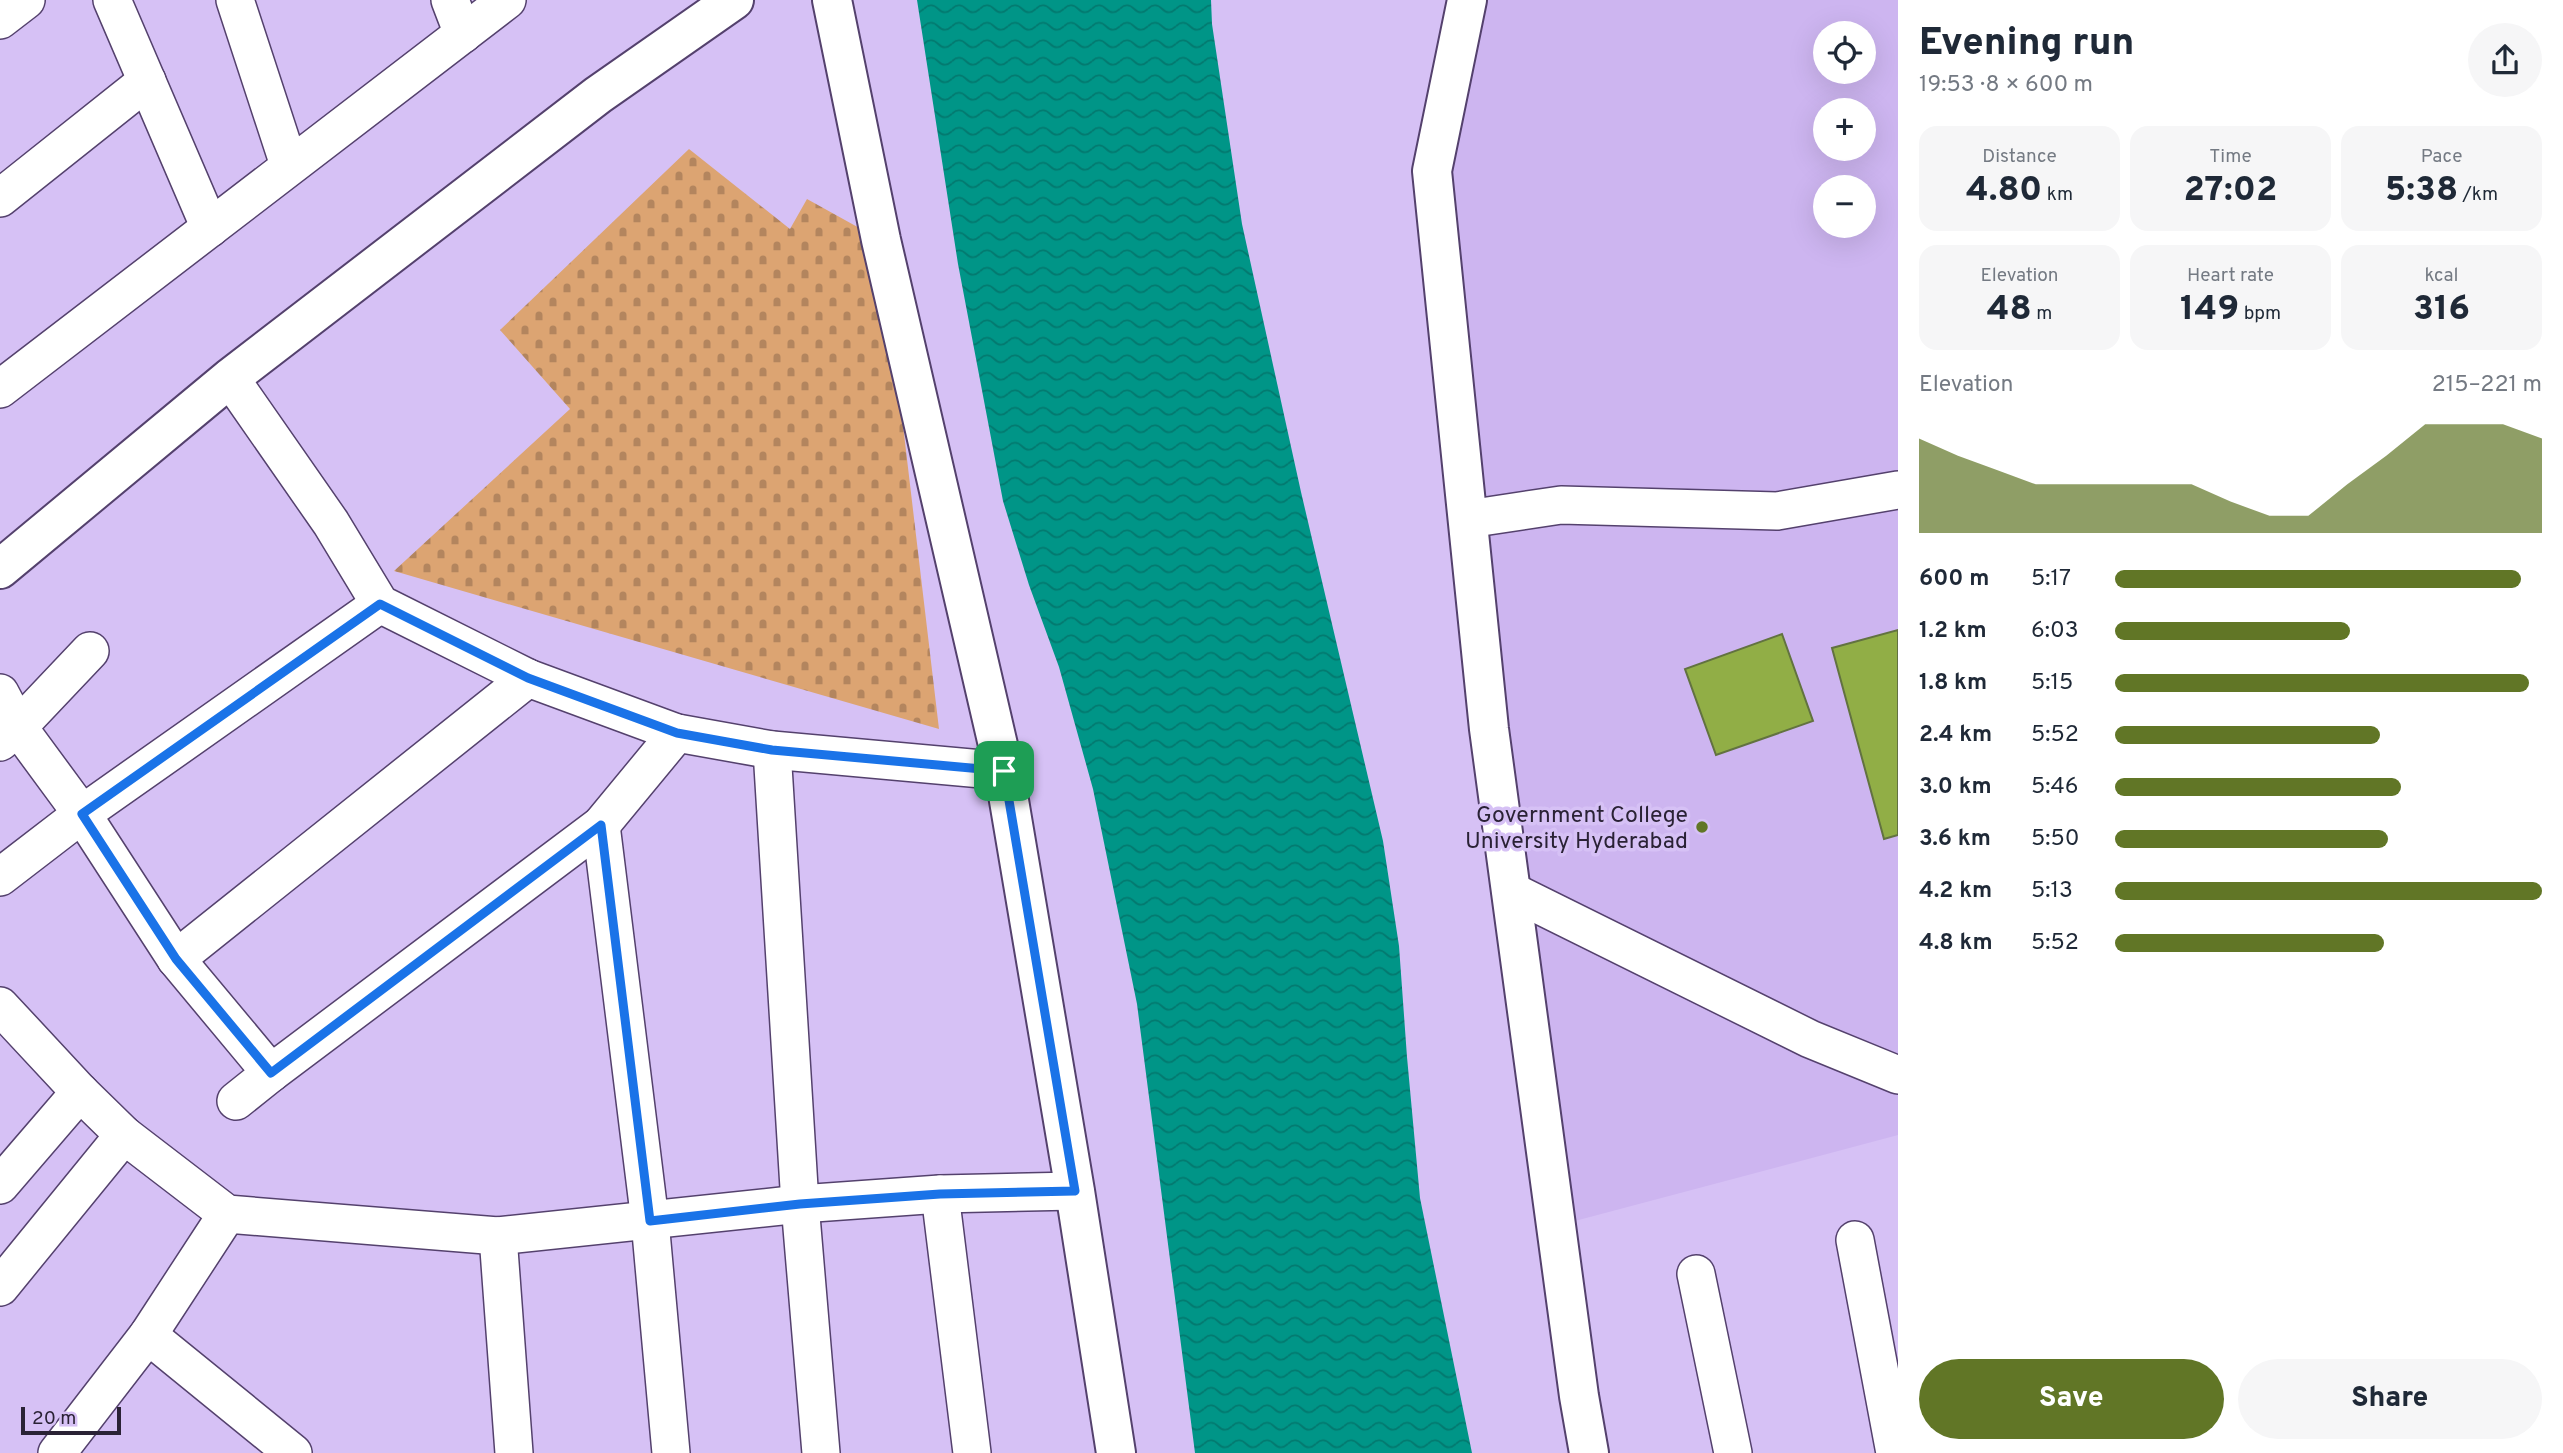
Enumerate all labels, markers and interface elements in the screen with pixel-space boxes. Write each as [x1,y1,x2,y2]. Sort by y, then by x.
text: Evening run [1919,20,2134,69]
map controls [1813,21,1876,238]
button: locate [1813,21,1876,84]
button: share [2468,23,2542,97]
text: 19:53 · 8 × 600 m [1919,71,2093,100]
button: + [1813,98,1876,161]
text: Distance [1982,145,2057,169]
text: Time [2209,145,2252,169]
text: Pace [2421,145,2462,169]
text: 4.80 [1966,169,2042,213]
text: 27:02 [2184,169,2277,213]
text: 5:38 [2385,169,2458,213]
button: − [1813,175,1876,238]
text: km [2042,183,2073,207]
text: /km [2458,183,2498,207]
text: Elevation [1980,264,2059,288]
text: Heart rate [2187,264,2274,288]
text: kcal [2425,264,2458,288]
text: 48 [1987,288,2032,332]
text: 149 [2180,288,2239,332]
text: 316 [2413,288,2470,332]
text: m [2032,302,2052,326]
text: bpm [2239,302,2281,326]
text: Elevation [1919,371,2014,400]
text: 215–221 m [2432,371,2542,400]
text: 600 m [1919,565,1989,594]
text: 5:17 [2031,565,2071,594]
text: 1.2 km [1919,617,1987,646]
text: 6:03 [2031,617,2079,646]
text: 1.8 km [1919,669,1987,698]
text: 5:15 [2031,669,2073,698]
text: 2.4 km [1919,721,1992,750]
text: 5:52 [2031,721,2079,750]
pin [974,741,1034,801]
icon: arrive [985,752,1023,790]
text: 3.0 km [1919,773,1992,802]
text: 5:46 [2031,773,2078,802]
place label: Government College University Hyderabad [1465,802,1688,857]
marker: Government College University Hyderabad [1694,819,1710,835]
text: 3.6 km [1919,825,1991,854]
text: 5:50 [2031,825,2079,854]
text: 4.2 km [1919,877,1992,906]
text: 5:13 [2031,877,2073,906]
text: 4.8 km [1919,929,1993,958]
text: 5:52 [2031,929,2079,958]
button: Save [1919,1359,2224,1439]
button: Share [2238,1359,2542,1439]
scale bar [21,1404,121,1436]
text: 20 m [32,1407,76,1431]

